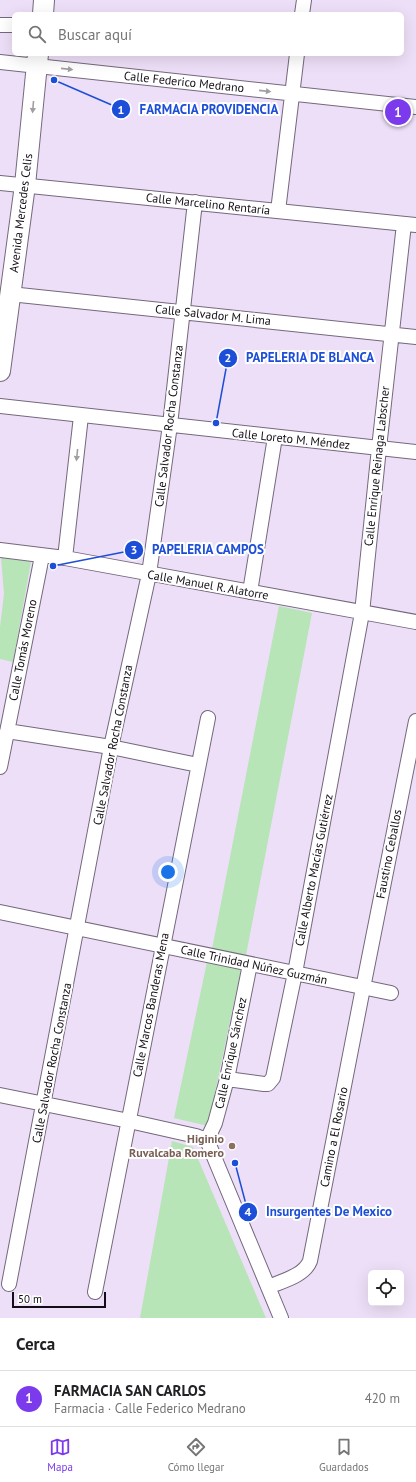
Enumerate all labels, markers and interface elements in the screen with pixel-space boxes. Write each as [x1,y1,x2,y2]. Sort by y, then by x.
search box [12,12,404,56]
icon: search [26,23,48,45]
text: Buscar aquí [58,25,132,44]
one-way arrow [61,66,73,73]
street label: Calle Federico Medrano [123,68,245,95]
one-way arrow [259,88,272,94]
callout: FARMACIA PROVIDENCIA [111,97,286,122]
pin: 1 [385,97,411,127]
one-way arrow [29,101,36,113]
text: FARMACIA PROVIDENCIA [140,101,279,118]
text: 1 [118,102,124,117]
street label: Avenida Mercedes Celis [6,153,35,273]
street label: Calle Marcelino Rentaría [145,190,271,218]
street label: Calle Salvador M. Lima [155,301,272,328]
street label: Calle Salvador Rocha Constanza [151,344,186,508]
callout: PAPELERIA DE BLANCA [218,345,383,370]
text: PAPELERIA DE BLANCA [246,349,374,366]
text: 2 [225,350,231,365]
street label: Calle Enrique Reinaga Labscher [361,385,392,547]
street label: Calle Loreto M. Méndez [231,425,351,452]
one-way arrow [73,448,80,461]
callout: PAPELERIA CAMPOS [124,537,272,562]
text: PAPELERIA CAMPOS [152,541,264,558]
text: 3 [131,542,137,557]
street label: Calle Manuel R. Alatorre [146,566,270,603]
street label: Calle Tomás Moreno [5,598,40,702]
street label: Calle Salvador Rocha Constanza [90,663,135,826]
street label: Calle Alberto Macías Gutiérrez [291,793,336,947]
street label: Faustino Ceballos [373,808,405,900]
your location [158,862,178,882]
street label: Calle Marcos Banderas Mena [129,931,172,1078]
street label: Calle Trinidad Núñez Guzmán [179,942,329,987]
street label: Calle Salvador Rocha Constanza [29,981,74,1144]
street label: Calle Enrique Sánchez [211,996,250,1110]
street label: Camino a El Rosario [316,1086,351,1188]
place label: Higinio Ruvalcaba Romero [129,1131,225,1160]
marker: Higinio Ruvalcaba Romero [227,1141,237,1151]
callout: Insurgentes De Mexico [238,1199,400,1224]
text: Insurgentes De Mexico [266,1203,392,1220]
text: 4 [245,1204,252,1219]
map controls [368,1270,404,1306]
button: locate [368,1270,404,1306]
scale bar [12,1290,106,1309]
text: 50 m [18,1292,42,1306]
text: Cerca [16,1333,55,1355]
text: FARMACIA SAN CARLOS [54,1381,206,1400]
text: 1 [25,1390,33,1407]
text: 420 m [365,1390,400,1407]
text: Farmacia · Calle Federico Medrano [54,1400,246,1417]
tab: Mapa [47,1436,73,1474]
tab: Cómo llegar [168,1436,224,1474]
tab: Guardados [319,1436,369,1474]

